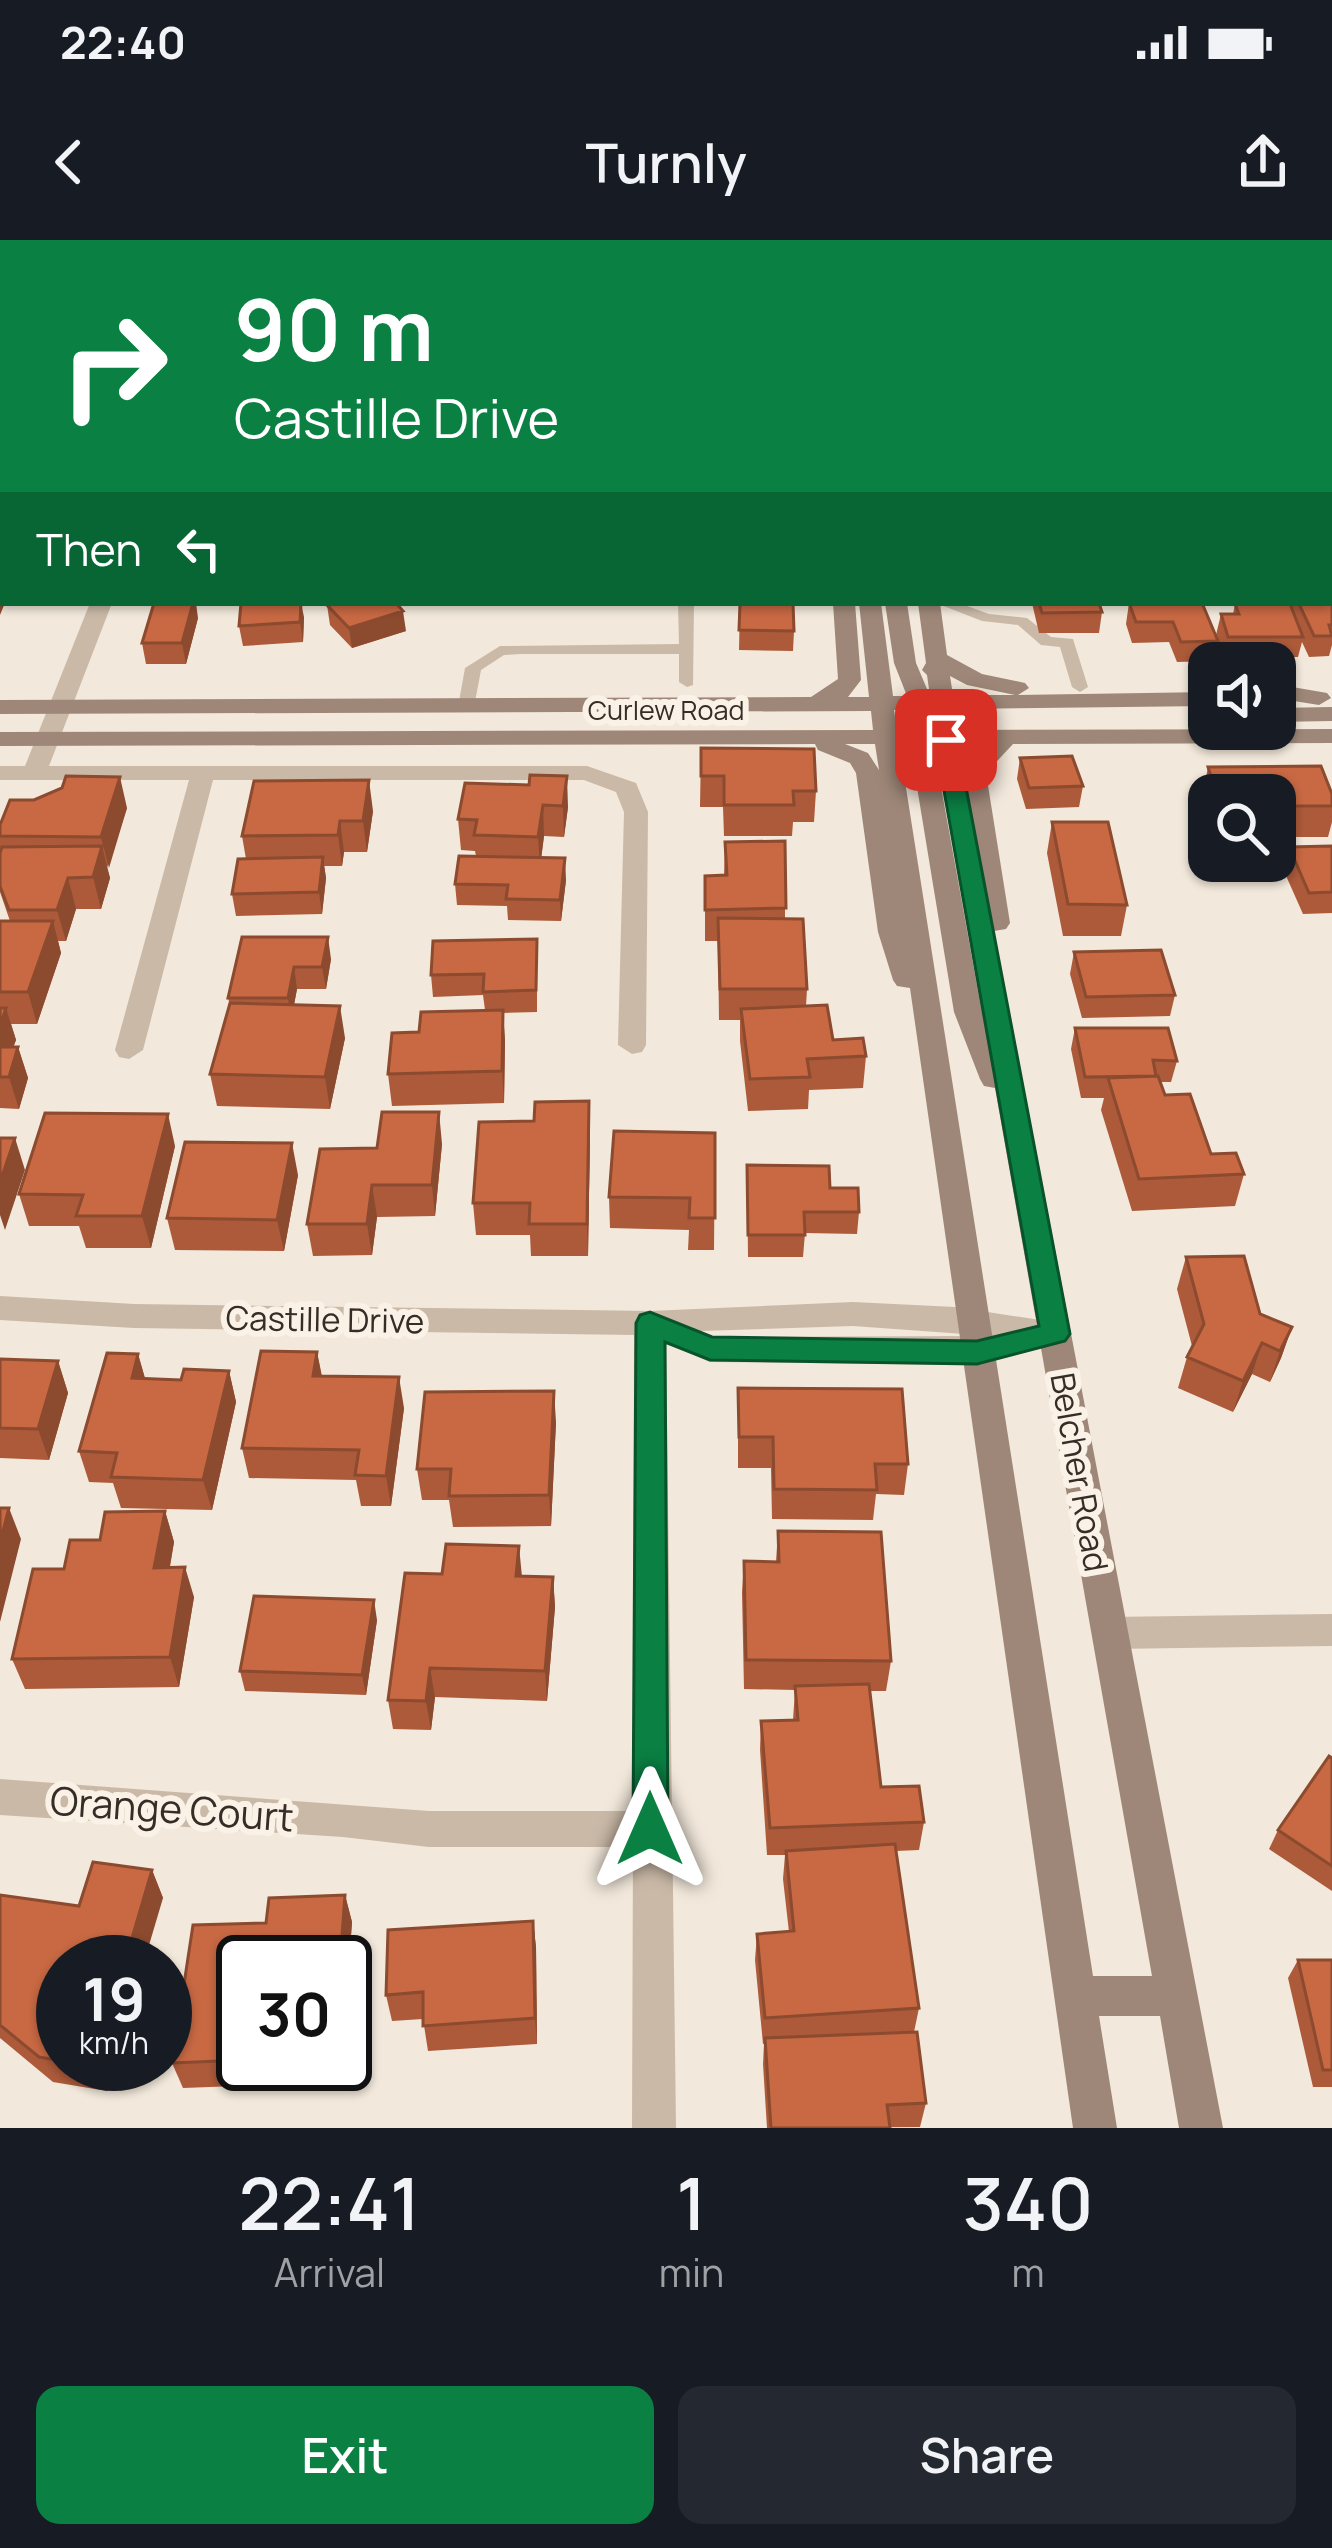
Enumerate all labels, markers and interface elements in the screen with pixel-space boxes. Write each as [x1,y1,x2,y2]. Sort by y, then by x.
text: 22:40 [60,11,186,73]
text: Turnly [585,125,747,199]
icon: back [36,129,102,195]
icon: share [1230,129,1296,195]
text: 90 m [234,271,434,386]
icon: right [36,288,192,444]
text: Castille Drive [234,380,559,454]
icon: left [166,516,232,582]
text: Then [36,518,142,580]
map controls [1188,642,1296,882]
button: sound [1188,642,1296,750]
pin [895,689,997,791]
street label: Curlew Road [588,691,744,728]
icon: arrive [913,707,979,773]
button: search [1188,774,1296,882]
street label: Castille Drive [225,1295,425,1343]
street label: Belcher Road [1040,1369,1120,1575]
position arrow [587,1766,713,1892]
street label: Orange Court [48,1773,296,1843]
speed limit sign: 30 [216,1935,372,2091]
text: 19 [82,1957,146,2039]
text: km/h [79,2022,149,2063]
text: 22:41 [238,2153,420,2252]
text: 1 [676,2153,707,2252]
text: 340 [963,2153,1093,2252]
text: Arrival [274,2245,385,2299]
text: min [659,2245,724,2299]
text: m [1012,2245,1045,2299]
button: Exit [36,2386,654,2524]
button: Share [678,2386,1296,2524]

